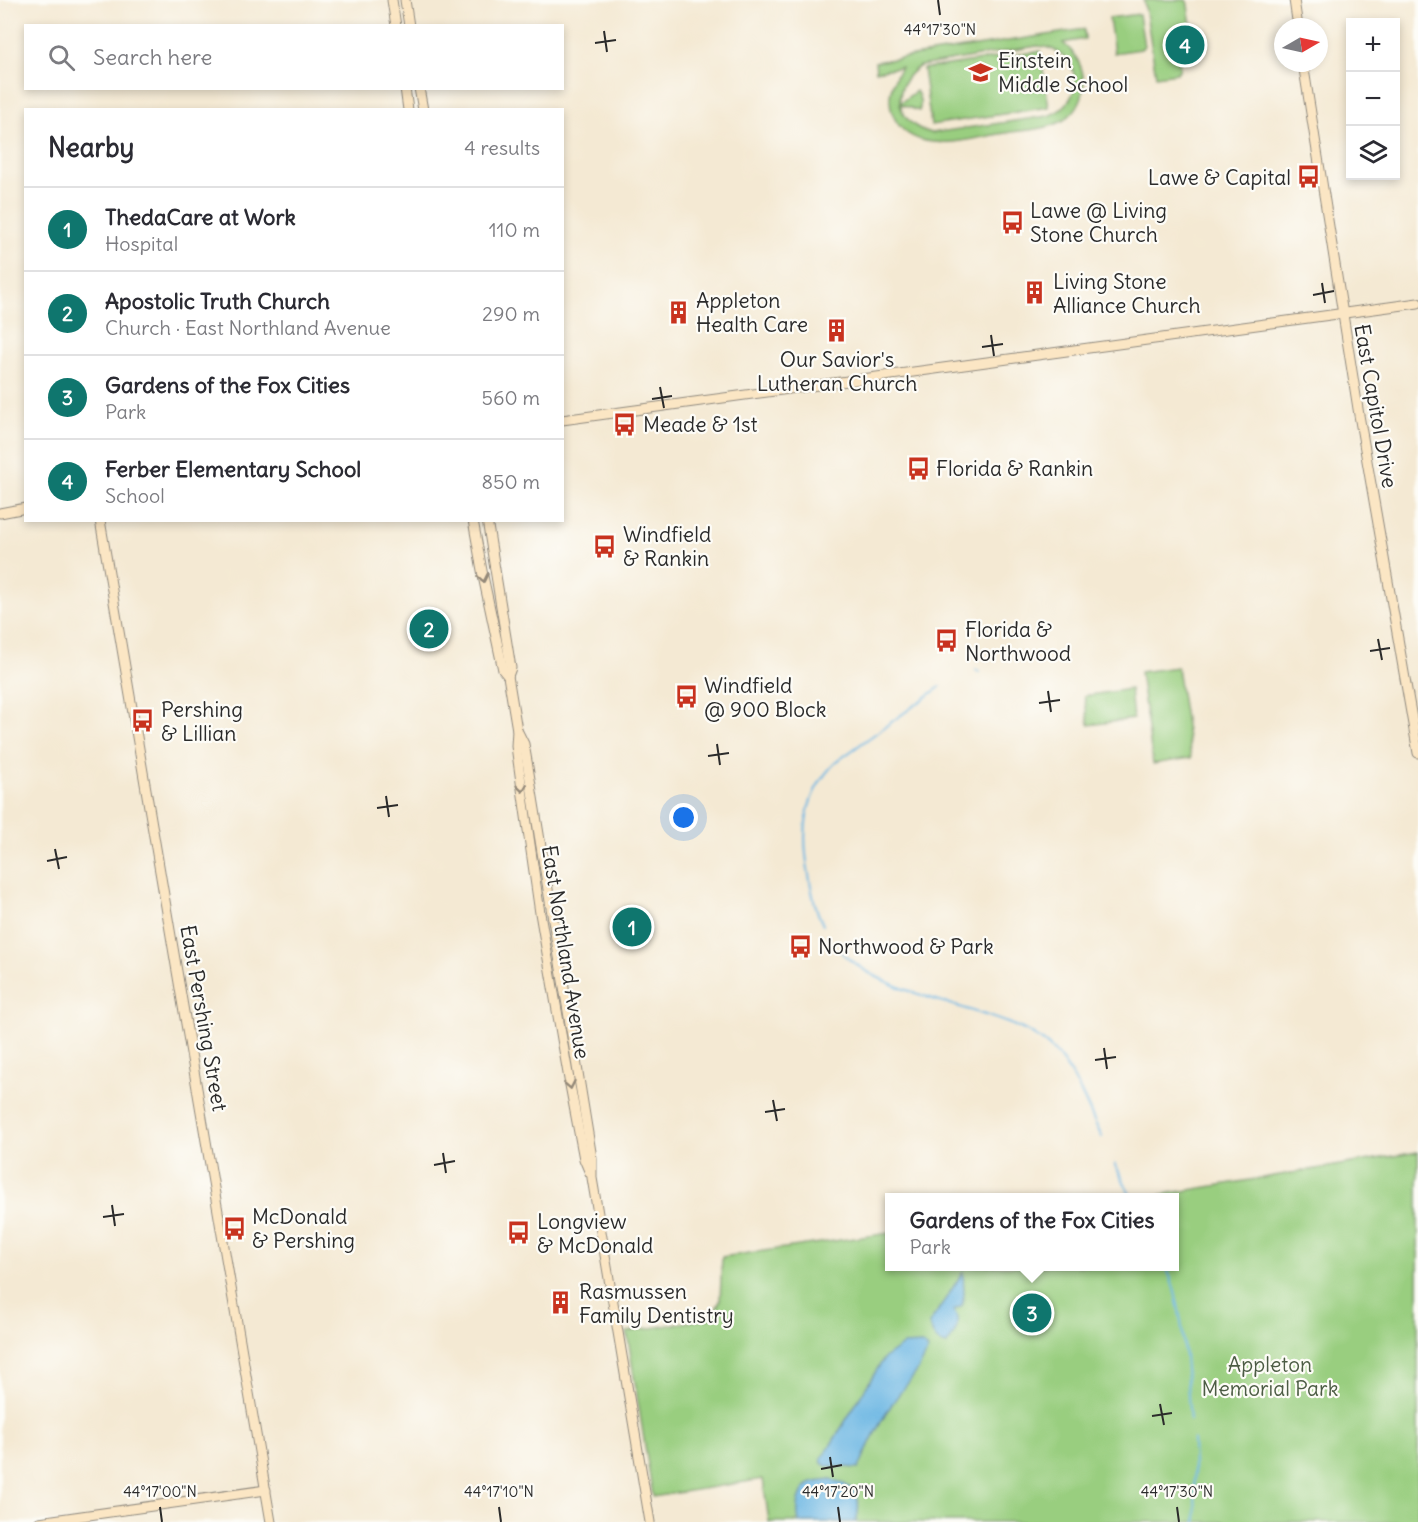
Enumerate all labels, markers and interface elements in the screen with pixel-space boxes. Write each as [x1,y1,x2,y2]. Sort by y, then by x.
north arrow [1274,18,1328,72]
map controls [1346,18,1400,180]
button: + [1346,18,1400,72]
text: 44°17'30"N [904,20,976,39]
pin: 4 [1166,22,1204,68]
search box [24,24,564,90]
icon: search [45,41,78,74]
text: Search here [93,43,212,71]
place label: Einstein Middle School [998,47,1128,98]
school or university icon: Einstein Middle School [967,59,993,85]
button: − [1346,72,1400,126]
button: layers [1346,126,1400,180]
text: Nearby [48,131,134,164]
text: 4 results [464,135,540,160]
place label: Lawe & Capital [1148,164,1291,191]
bus stop icon: Lawe & Capital [1296,164,1322,190]
place label: Lawe @ Living Stone Church [1030,197,1167,248]
text: ThedaCare at Work [105,203,296,231]
bus stop icon: Lawe @ Living Stone Church [999,209,1025,235]
text: 1 [64,217,71,242]
text: 110 m [489,217,540,242]
text: Hospital [105,231,178,256]
place label: Living Stone Alliance Church [1053,268,1201,319]
building icon: Living Stone Alliance Church [1022,280,1048,306]
text: Apostolic Truth Church [105,287,330,315]
place label: Appleton Health Care [696,287,808,338]
building icon: Appleton Health Care [665,299,691,325]
text: 2 [62,301,73,326]
text: 290 m [482,301,540,326]
text: Church · East Northland Avenue [105,315,391,340]
building icon: Our Savior's Lutheran Church [824,318,850,344]
street label: East Capitol Drive [1348,322,1404,490]
place label: Our Savior's Lutheran Church [757,346,917,397]
text: Gardens of the Fox Cities [105,371,350,399]
text: 3 [62,385,73,410]
text: 560 m [482,385,540,410]
text: Park [105,399,146,424]
bus stop icon: Meade & 1st [612,411,638,437]
place label: Meade & 1st [643,411,758,438]
text: Ferber Elementary School [105,455,361,483]
bus stop icon: Florida & Rankin [905,455,931,481]
place label: Florida & Rankin [936,455,1093,482]
text: 4 [62,469,73,494]
text: 850 m [482,469,540,494]
text: School [105,483,165,508]
place label: Windfield & Rankin [623,521,711,572]
bus stop icon: Windfield & Rankin [592,533,618,559]
one-way arrow [476,573,489,583]
pin: 2 [410,606,448,652]
place label: Florida & Northwood [965,616,1071,667]
bus stop icon: Florida & Northwood [934,628,960,654]
place label: Windfield @ 900 Block [704,672,826,723]
bus stop icon: Windfield @ 900 Block [673,684,699,710]
place label: Pershing & Lillian [161,696,243,747]
bus stop icon: Pershing & Lillian [130,708,156,734]
one-way arrow [515,784,527,793]
your location [669,803,698,832]
street label: East Northland Avenue [536,843,596,1061]
pin: 1 [612,904,652,950]
street label: East Pershing Street [174,923,234,1113]
bus stop icon: Northwood & Park [787,933,813,959]
place label: Northwood & Park [818,933,994,960]
one-way arrow [563,1079,576,1089]
popup [885,1193,1179,1271]
place label: McDonald & Pershing [252,1203,355,1254]
text: Gardens of the Fox Cities [910,1206,1154,1234]
place label: Longview & McDonald [537,1208,653,1259]
bus stop icon: McDonald & Pershing [221,1215,247,1241]
bus stop icon: Longview & McDonald [506,1220,532,1246]
text: Park [910,1234,951,1259]
place label: Rasmussen Family Dentistry [579,1278,734,1329]
building icon: Rasmussen Family Dentistry [548,1290,574,1316]
pin: 3 [1012,1290,1052,1336]
park label: Appleton Memorial Park [1202,1351,1338,1402]
text: 44°17'00"N [123,1482,197,1501]
text: 44°17'10"N [464,1482,534,1501]
text: 44°17'20"N [802,1482,874,1501]
text: 44°17'30"N [1141,1482,1213,1501]

